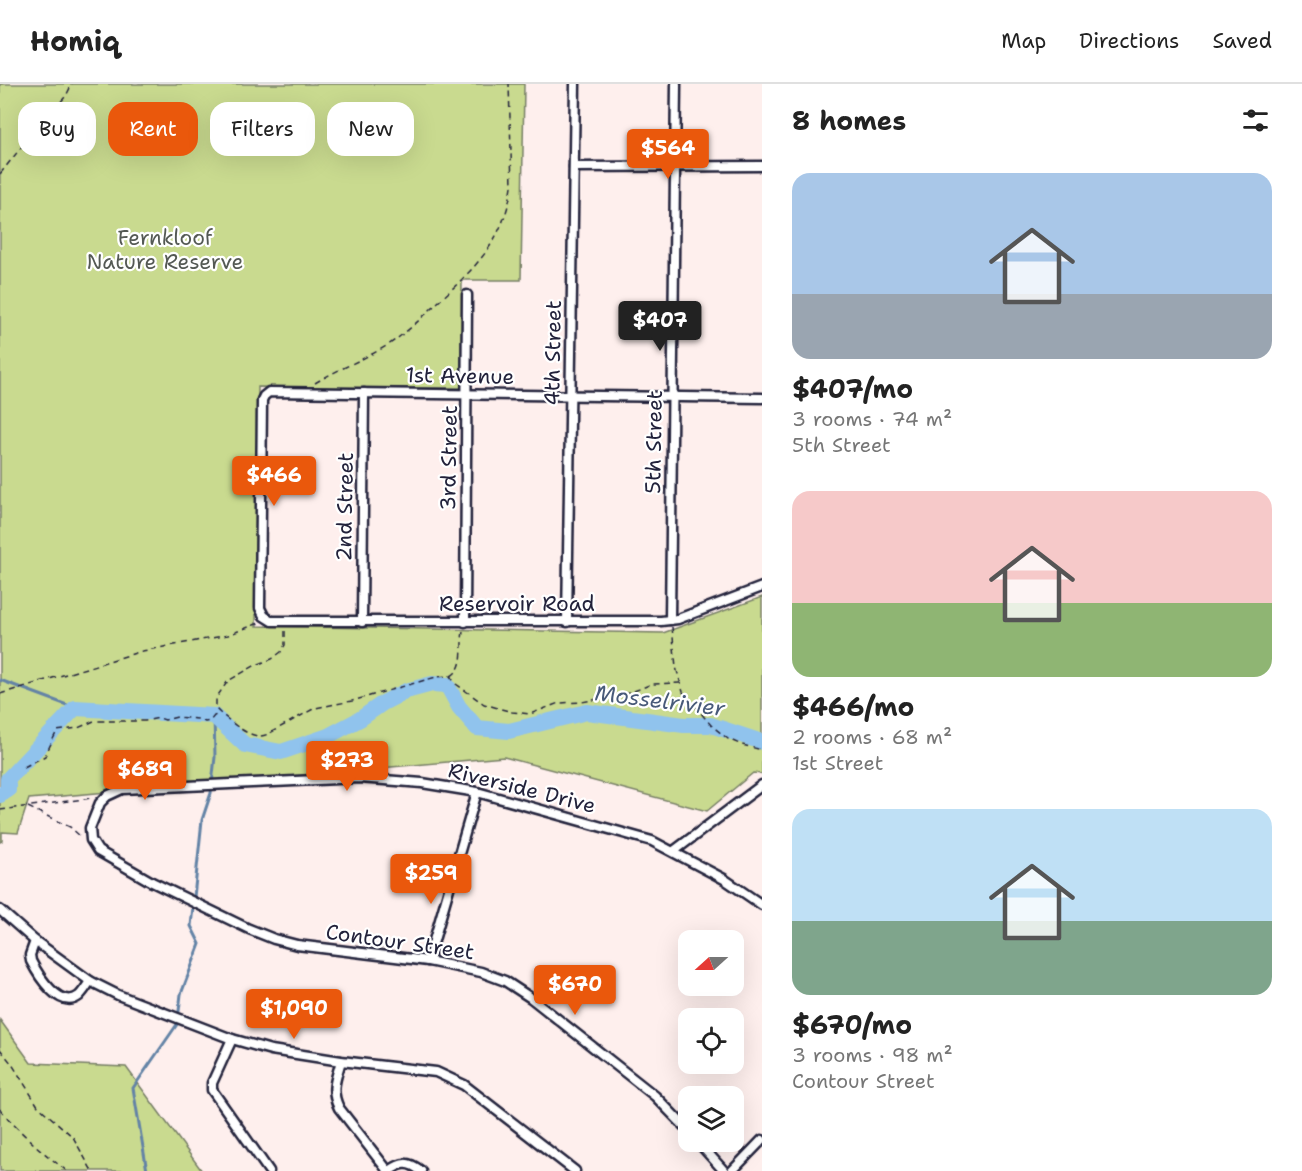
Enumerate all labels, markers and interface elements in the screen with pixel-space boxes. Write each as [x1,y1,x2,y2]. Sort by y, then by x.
text: Homiq [30,22,120,60]
text: Map [1001,27,1046,55]
text: Directions [1079,27,1179,55]
text: Saved [1212,27,1272,55]
chip: Buy [18,102,96,156]
chip: Rent [108,102,198,156]
chip: Filters [210,102,315,156]
chip: New [327,102,414,156]
text: 8 homes [792,103,906,138]
icon: filters [1239,104,1272,137]
pin: $564 [632,129,704,180]
text: $564 [641,135,695,161]
icon: home [978,212,1086,320]
park label: Fernkloof Nature Reserve [87,224,243,276]
street label: 4th Street [538,300,568,406]
pin: $407 [624,301,696,352]
text: $407 [632,307,688,333]
street label: 1st Avenue [406,361,514,391]
text: $407/mo [792,371,913,406]
street label: 5th Street [639,390,669,494]
street label: 3rd Street [434,405,464,511]
text: 3 rooms · 74 m² [792,406,952,432]
text: 5th Street [792,432,891,458]
street label: 2nd Street [330,452,360,562]
pin: $466 [238,456,310,507]
text: $466 [246,462,302,488]
icon: home [978,530,1086,638]
street label: Reservoir Road [439,590,595,618]
water label: Mosselrivier [593,678,727,723]
text: $466/mo [792,689,914,724]
text: 2 rooms · 68 m² [792,724,952,750]
pin: $273 [311,741,383,792]
text: $273 [320,747,374,773]
pin: $689 [109,750,181,801]
text: 1st Street [792,750,883,776]
text: $689 [117,756,173,782]
street label: Riverside Drive [445,756,599,820]
icon: home [978,848,1086,956]
pin: $259 [395,854,467,905]
text: $259 [404,860,458,886]
street label: Contour Street [324,918,476,966]
north arrow [678,930,744,996]
map controls [678,930,744,1152]
pin: $670 [539,965,611,1016]
text: $670 [548,971,602,997]
pin: $1,090 [245,989,343,1040]
text: $1,090 [260,995,328,1021]
text: $670/mo [792,1007,912,1042]
button: locate [678,1008,744,1074]
text: 3 rooms · 98 m² [792,1042,953,1068]
text: Contour Street [792,1068,935,1094]
button: layers [678,1086,744,1152]

